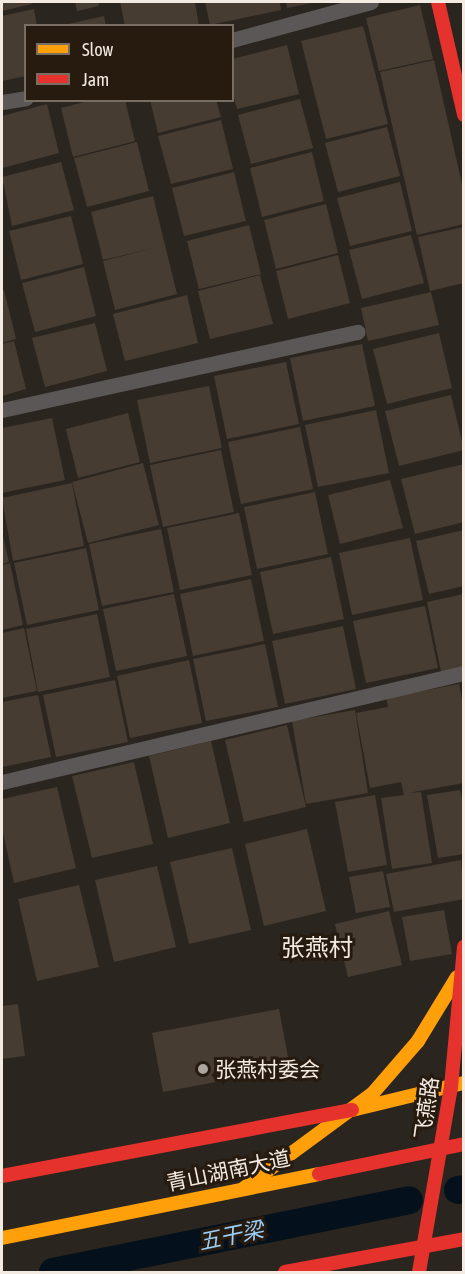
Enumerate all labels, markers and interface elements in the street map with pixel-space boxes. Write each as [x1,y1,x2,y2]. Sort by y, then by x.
legend [24,24,234,102]
text: Slow [82,39,113,60]
text: Jam [82,69,109,90]
district label: 张燕村 [281,934,353,962]
place label: 张燕村委会 [215,1056,320,1082]
marker: 张燕村委会 [196,1062,210,1076]
street label: 飞燕路 [409,1075,443,1141]
street label: 青山湖南大道 [164,1145,292,1195]
water label: 五干梁 [196,1216,266,1256]

